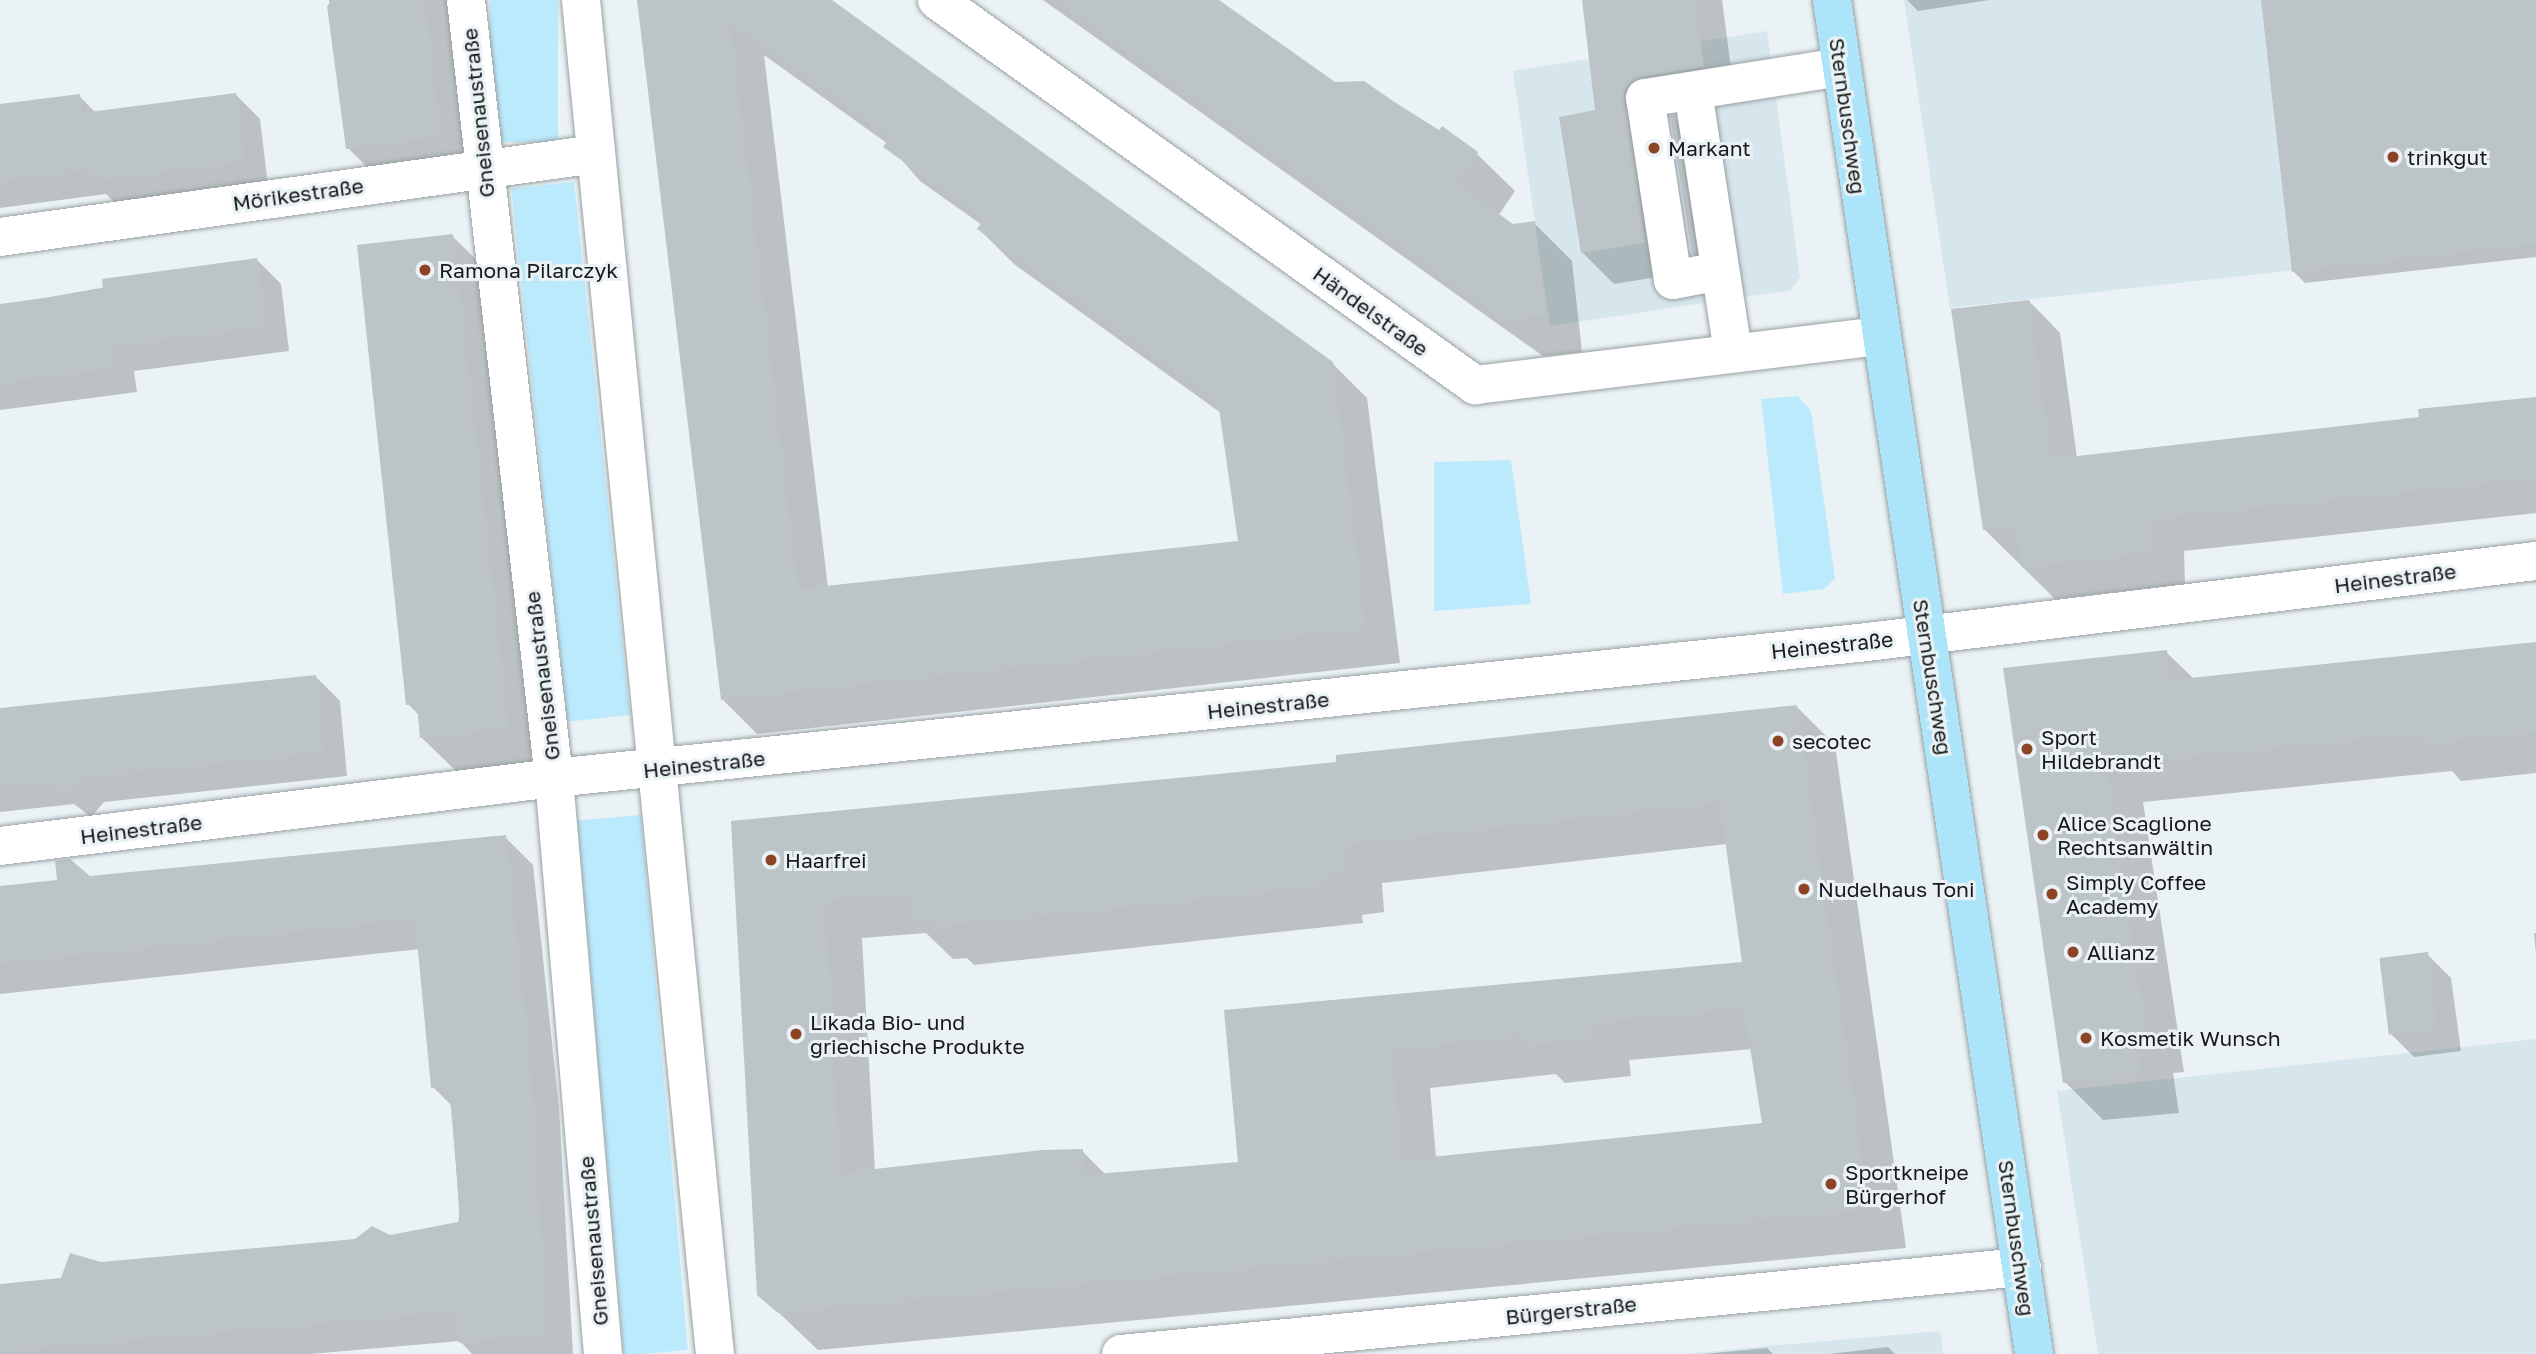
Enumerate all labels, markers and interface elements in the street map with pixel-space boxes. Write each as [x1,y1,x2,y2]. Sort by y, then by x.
street label: Gneisenaustraße [457,27,499,199]
street label: Sternbuschweg [1825,36,1871,196]
place label: Markant [1668,135,1751,161]
marker: Markant [1646,140,1662,156]
place label: trinkgut [2407,144,2488,170]
marker: trinkgut [2385,149,2401,165]
street label: Mörikestraße [231,172,365,216]
place label: Ramona Pilarczyk [439,257,618,283]
street label: Händelstraße [1308,261,1434,361]
marker: Ramona Pilarczyk [417,262,433,278]
street label: Heinestraße [2333,558,2457,598]
street label: Gneisenaustraße [519,590,565,762]
street label: Sternbuschweg [1908,597,1958,757]
street label: Heinestraße [1770,626,1894,664]
street label: Heinestraße [1206,686,1330,724]
place label: Sport Hildebrandt [2041,724,2161,774]
place label: secotec [1792,728,1871,754]
marker: secotec [1770,733,1786,749]
marker: Sport Hildebrandt [2019,741,2035,757]
street label: Heinestraße [642,745,766,783]
street label: Heinestraße [79,809,203,849]
place label: Alice Scaglione Rechtsanwältin [2057,810,2213,860]
marker: Alice Scaglione Rechtsanwältin [2035,827,2051,843]
place label: Haarfrei [785,847,867,873]
marker: Haarfrei [763,852,779,868]
place label: Simply Coffee Academy [2066,869,2206,919]
place label: Nudelhaus Toni [1818,876,1975,902]
marker: Nudelhaus Toni [1796,881,1812,897]
marker: Simply Coffee Academy [2044,886,2060,902]
place label: Allianz [2087,939,2155,965]
marker: Allianz [2065,944,2081,960]
place label: Likada Bio- und griechische Produkte [810,1009,1025,1059]
place label: Kosmetik Wunsch [2100,1025,2281,1051]
marker: Likada Bio- und griechische Produkte [788,1026,804,1042]
marker: Kosmetik Wunsch [2078,1030,2094,1046]
street label: Gneisenaustraße [573,1155,613,1327]
street label: Sternbuschweg [1994,1158,2040,1318]
place label: Sportkneipe Bürgerhof [1845,1159,1969,1209]
marker: Sportkneipe Bürgerhof [1823,1176,1839,1192]
street label: Bürgerstraße [1504,1291,1638,1329]

